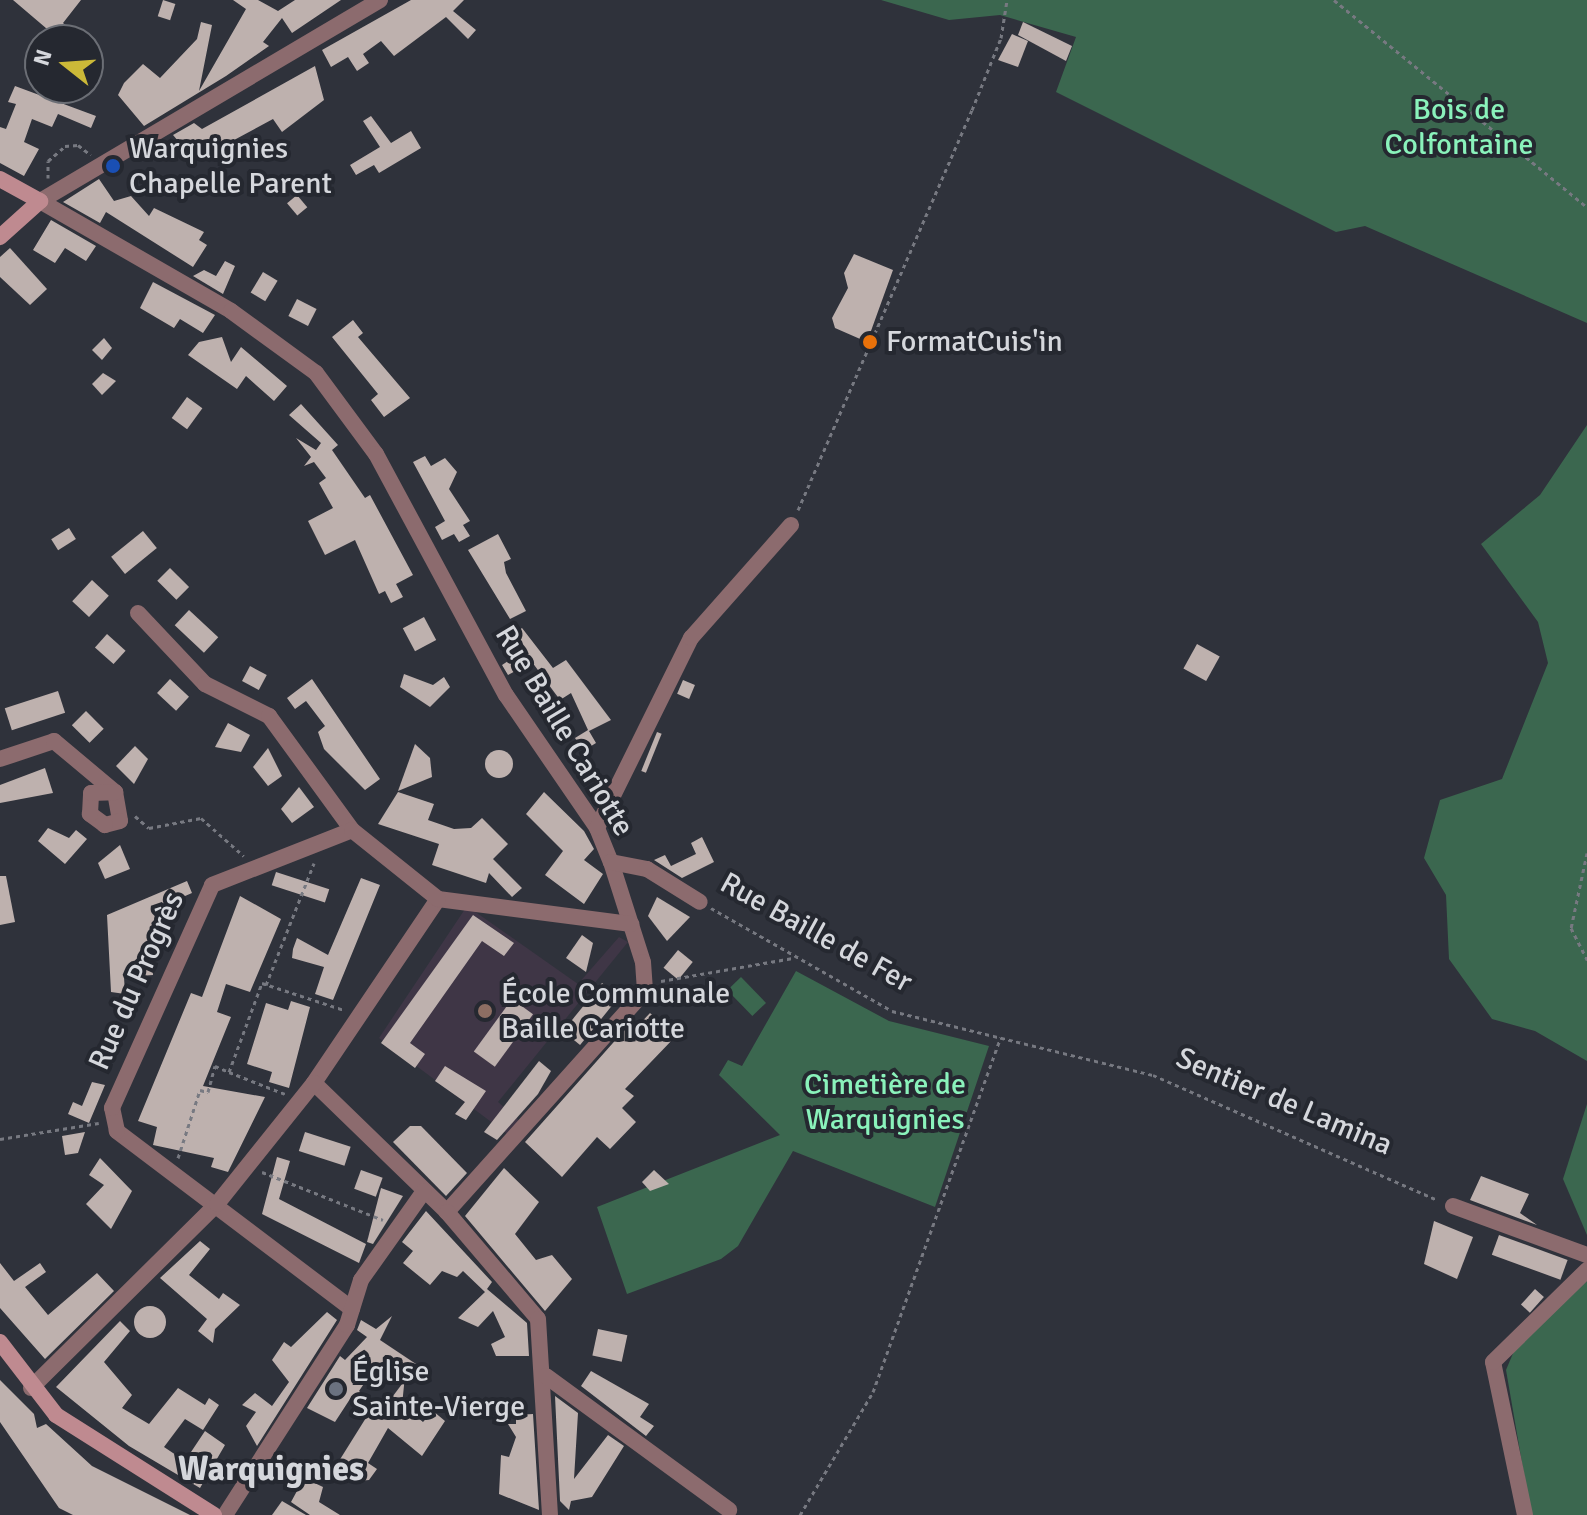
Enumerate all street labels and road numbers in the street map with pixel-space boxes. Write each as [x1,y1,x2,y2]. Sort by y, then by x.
street label: Rue Baille Cariotte [487,619,641,843]
street label: Rue Baille de Fer [714,865,918,1001]
street label: Rue du Progrès [82,886,192,1076]
street label: Sentier de Lamina [1171,1040,1397,1164]

